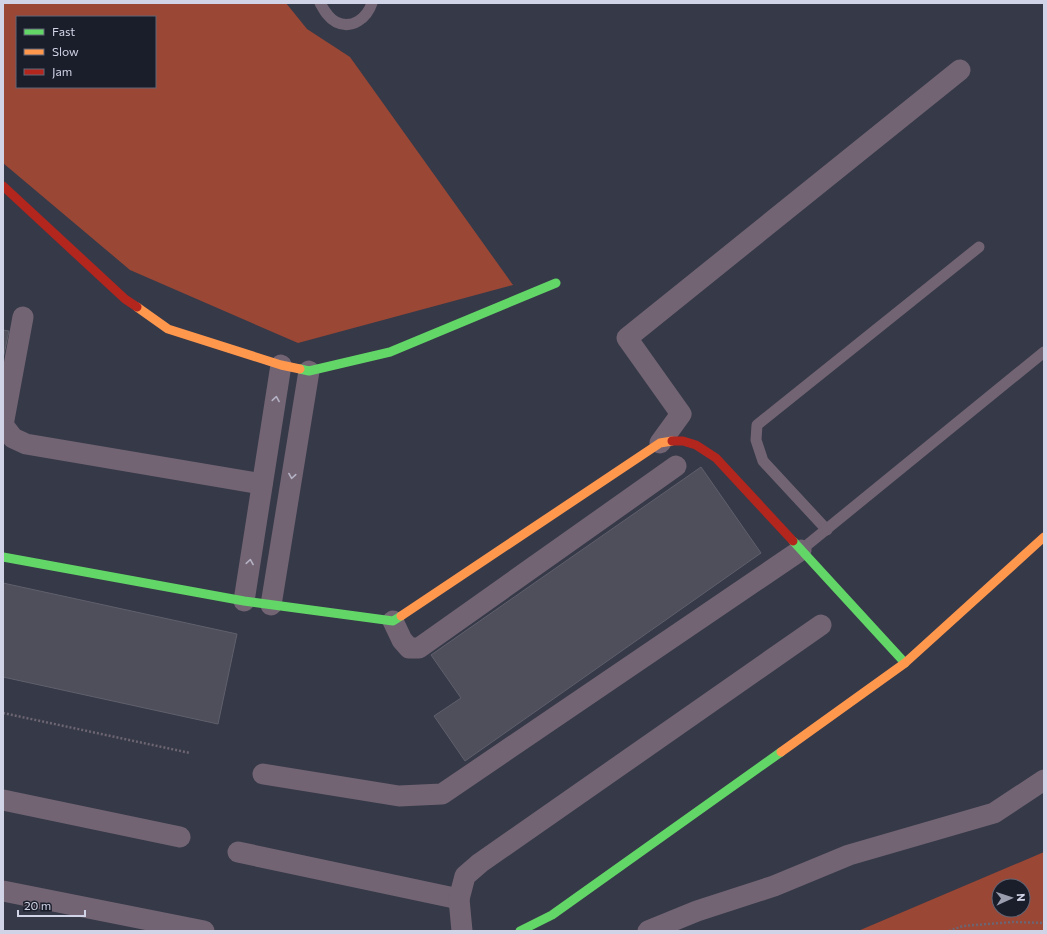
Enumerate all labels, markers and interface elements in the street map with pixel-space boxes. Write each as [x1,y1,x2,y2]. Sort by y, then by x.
legend [16,16,156,88]
text: Fast [52,24,75,38]
text: Slow [52,44,79,58]
text: Jam [52,64,72,79]
one-way arrow [271,396,279,402]
one-way arrow [289,473,297,479]
one-way arrow [245,559,254,565]
north arrow [991,878,1031,918]
scale bar [18,892,85,918]
text: N [1015,893,1028,902]
text: 20 m [24,898,51,912]

